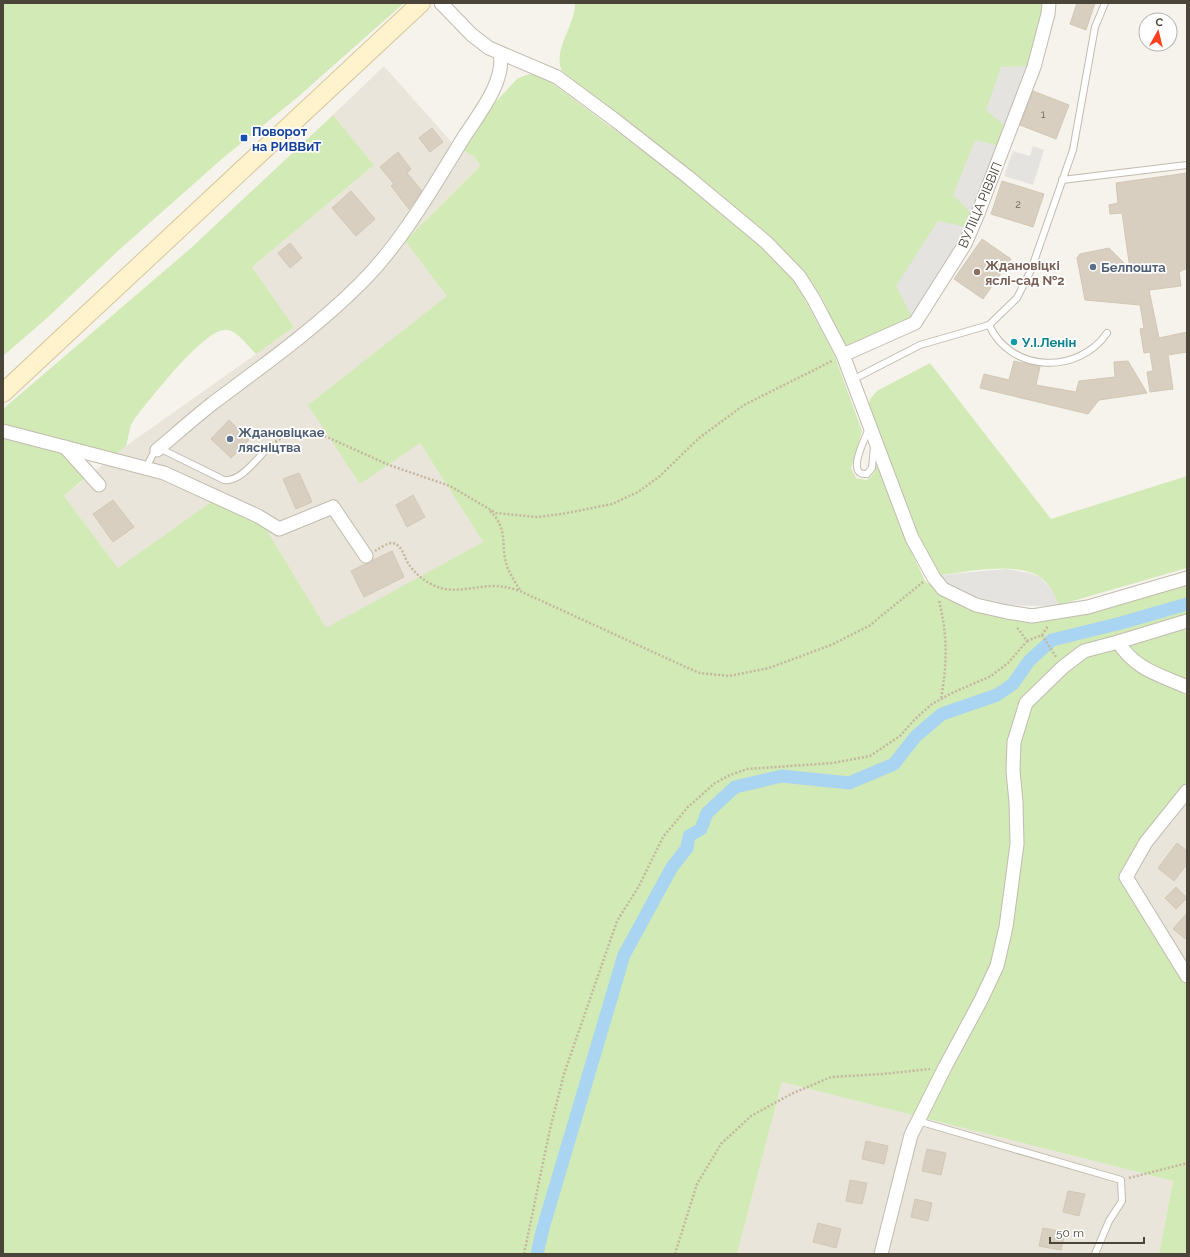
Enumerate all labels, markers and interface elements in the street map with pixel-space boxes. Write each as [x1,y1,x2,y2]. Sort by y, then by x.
north arrow [1138,12,1178,52]
text: С [1155,16,1164,30]
house number: 1 [1041,108,1046,121]
place label: Поворот на РИВВиТ [252,124,321,154]
marker: Поворот на РИВВиТ [239,133,249,143]
street label: ВУЛІЦА РІВВІП [955,160,1005,250]
house number: 2 [1015,198,1021,211]
place label: Ждановіцкі яслі-сад №2 [985,258,1065,288]
place label: Белпошта [1101,260,1166,275]
marker: Белпошта [1088,262,1098,272]
marker: Ждановіцкі яслі-сад №2 [972,267,982,277]
place label: У.І.Ленін [1021,335,1076,350]
marker: У.І.Ленін [1009,337,1019,347]
place label: Ждановіцкае лясніцтва [238,425,325,455]
marker: Ждановіцкае лясніцтва [225,434,235,444]
scale bar [1050,1219,1144,1245]
text: 50 m [1056,1226,1084,1240]

